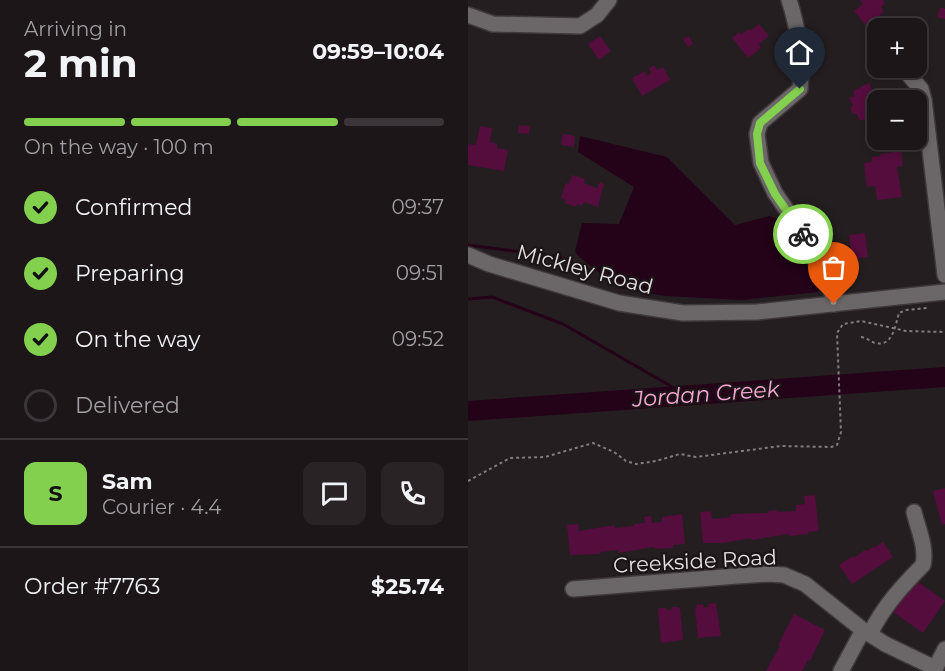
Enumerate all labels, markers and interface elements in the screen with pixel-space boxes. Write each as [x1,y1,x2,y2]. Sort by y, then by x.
text: Arriving in [24,17,127,41]
map controls [867,18,927,150]
button: + [867,18,927,78]
pin [774,27,825,89]
icon: home [783,36,816,69]
text: 09:59–10:04 [312,38,444,65]
text: 2 min [24,39,138,87]
button: − [867,90,927,150]
text: On the way · 100 m [24,135,214,159]
icon: check [24,191,57,224]
text: Confirmed [75,194,192,221]
text: 09:37 [392,195,444,219]
courier [773,204,833,264]
icon: bike [787,218,820,251]
street label: Mickley Road [514,239,656,299]
pin [808,242,859,304]
icon: bag [817,251,850,284]
icon: check [24,257,57,290]
text: Preparing [75,260,184,287]
text: 09:51 [396,261,444,285]
icon: check [24,323,57,356]
text: On the way [75,326,200,353]
text: 09:52 [392,327,444,351]
water label: Jordan Creek [630,375,781,413]
text: Delivered [75,392,180,419]
button: chat [303,462,366,525]
button: phone [381,462,444,525]
text: Sam [102,468,153,495]
text: S [48,480,63,507]
text: Courier · 4.4 [102,495,221,519]
street label: Creekside Road [613,544,777,578]
text: Order #7763 [24,573,160,600]
text: $25.74 [371,573,444,600]

